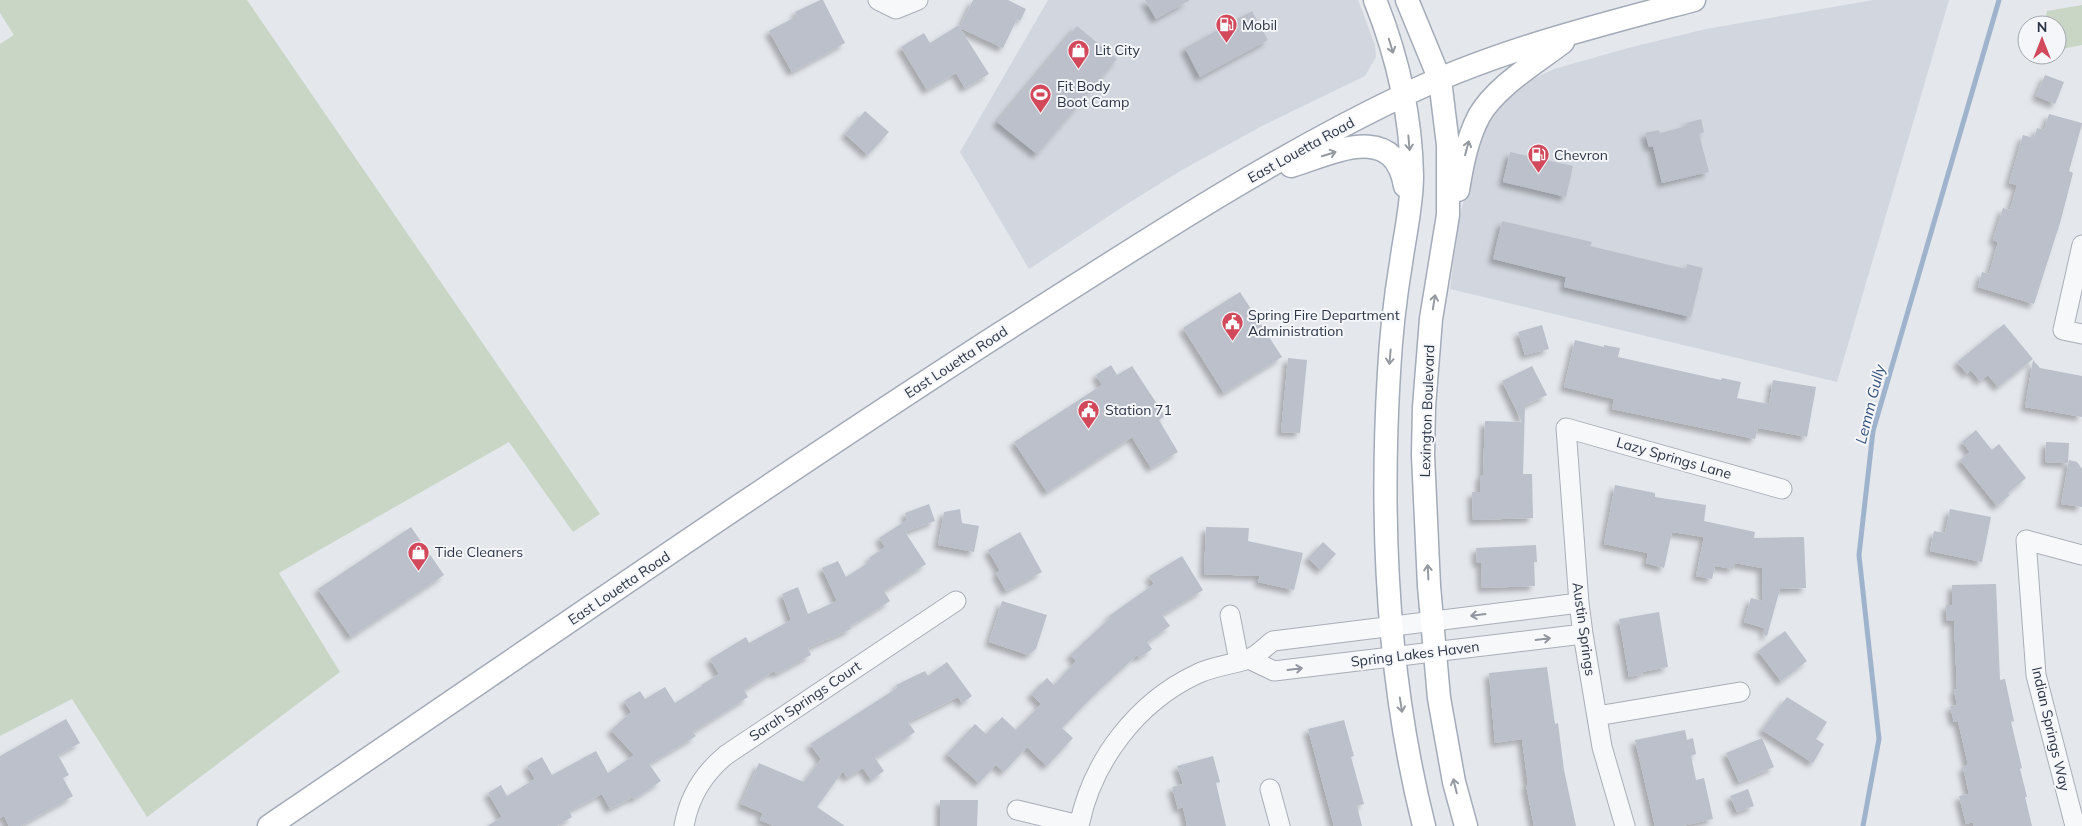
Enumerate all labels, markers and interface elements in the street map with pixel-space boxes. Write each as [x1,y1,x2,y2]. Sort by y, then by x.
fuel station icon: Mobil [1214,13,1238,44]
north arrow [2017,15,2067,65]
place label: Mobil [1242,16,1277,34]
text: N [2037,18,2047,36]
shop icon: Lit City [1067,38,1091,69]
one-way arrow [1387,38,1396,53]
place label: Lit City [1095,41,1140,59]
place label: Fit Body Boot Camp [1057,77,1129,111]
sports icon: Fit Body Boot Camp [1029,82,1053,113]
street label: East Louetta Road [1245,113,1357,187]
one-way arrow [1404,135,1414,151]
one-way arrow [1463,141,1472,157]
fuel station icon: Chevron [1526,143,1550,174]
place label: Chevron [1554,146,1608,164]
one-way arrow [1321,148,1337,158]
one-way arrow [1429,294,1439,310]
place label: Spring Fire Department Administration [1248,306,1400,340]
public building icon: Spring Fire Department Administration [1220,311,1244,342]
street label: East Louetta Road [901,322,1011,402]
street label: Lexington Boulevard [1416,344,1438,478]
one-way arrow [1385,349,1395,365]
water label: Lemm Gully [1851,361,1889,446]
public building icon: Station 71 [1077,398,1101,429]
place label: Station 71 [1105,401,1172,419]
street label: Lazy Springs Lane [1614,433,1734,483]
shop icon: Tide Cleaners [407,540,431,571]
place label: Tide Cleaners [435,543,523,561]
street label: East Louetta Road [565,547,673,629]
one-way arrow [1423,565,1432,581]
street label: Austin Springs [1569,581,1599,677]
one-way arrow [1471,610,1487,620]
one-way arrow [1534,634,1550,644]
street label: Spring Lakes Haven [1350,637,1480,671]
street label: Sarah Springs Court [746,657,864,745]
one-way arrow [1286,664,1302,674]
street label: Indian Springs Way [2028,665,2074,794]
one-way arrow [1396,697,1406,713]
one-way arrow [1450,779,1460,795]

